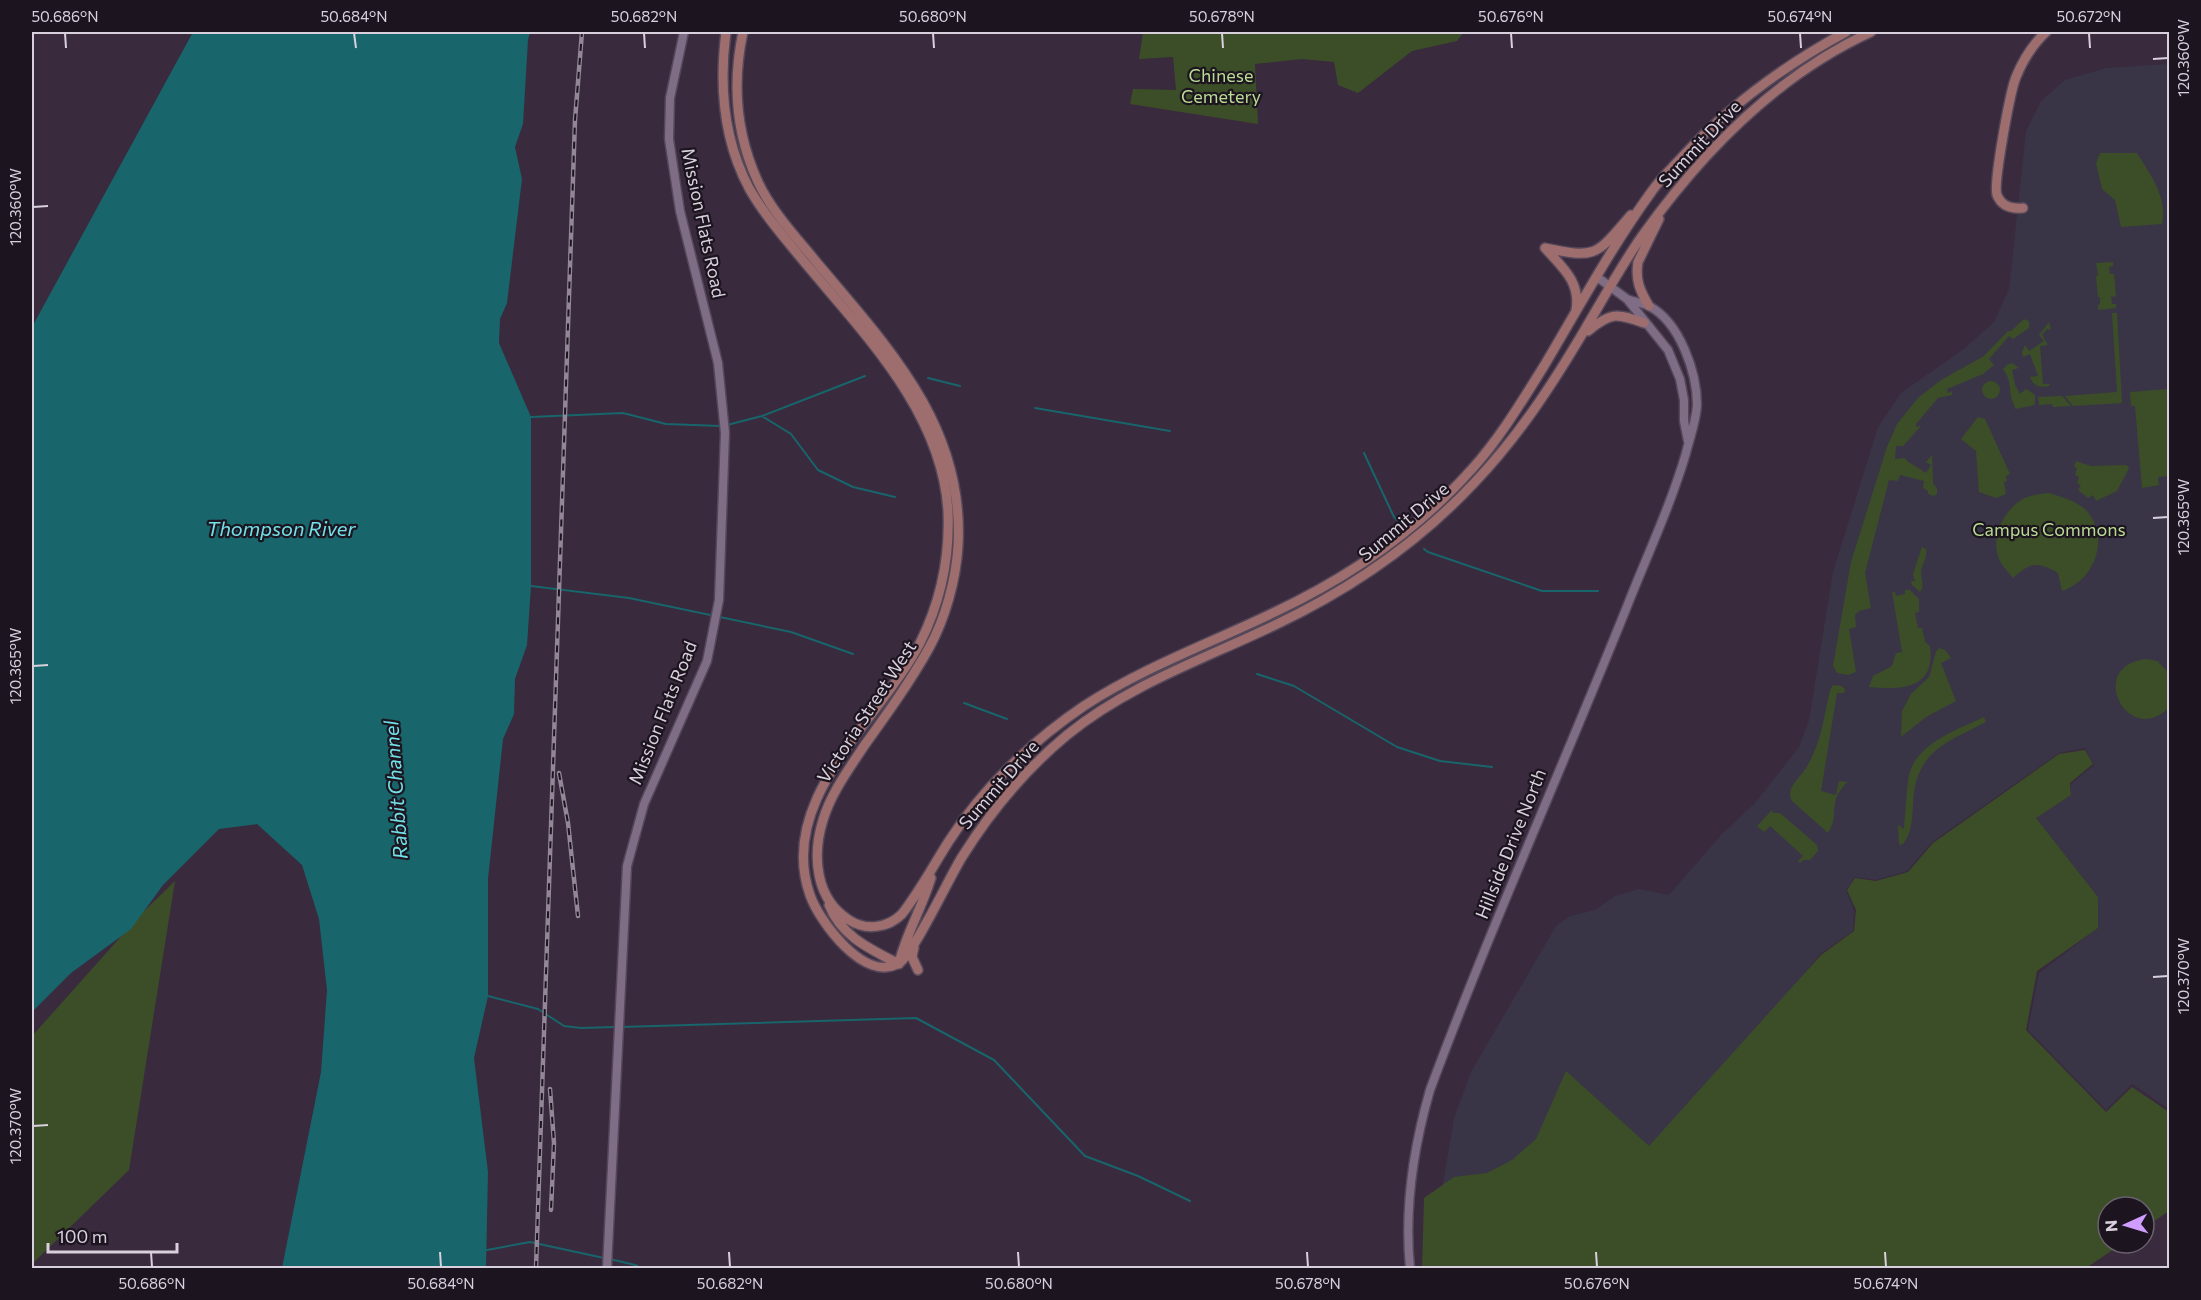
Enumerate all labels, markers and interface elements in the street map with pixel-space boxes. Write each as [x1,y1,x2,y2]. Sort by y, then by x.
text: 50.686°N [31,7,99,25]
text: 50.684°N [321,7,387,25]
text: 50.682°N [611,7,677,25]
text: 50.680°N [899,7,967,25]
text: 50.678°N [1189,7,1255,25]
text: 50.676°N [1478,7,1544,25]
text: 50.674°N [1768,7,1832,25]
text: 50.672°N [2056,7,2122,25]
text: 120.360°W [2174,19,2192,97]
park label: Chinese Cemetery [1181,64,1261,107]
street label: Summit Drive [1653,95,1745,191]
street label: Mission Flats Road [677,146,731,300]
text: 120.360°W [6,168,24,246]
street label: Summit Drive [1354,477,1453,565]
text: 120.365°W [2174,479,2192,555]
water label: Thompson River [207,516,356,540]
park label: Campus Commons [1972,518,2126,540]
text: 120.365°W [6,628,24,704]
street label: Victoria Street West [812,636,920,787]
street label: Mission Flats Road [623,638,701,788]
water label: Rabbit Channel [378,719,412,860]
street label: Summit Drive [954,735,1043,833]
street label: Hillside Drive North [1470,766,1550,922]
text: 120.370°W [2174,938,2192,1014]
text: 120.370°W [6,1088,24,1164]
north arrow [2096,1195,2156,1255]
scale bar [48,1216,177,1254]
text: N [2101,1219,2120,1233]
text: 100 m [57,1225,107,1247]
text: 50.686°N [118,1274,186,1292]
text: 50.684°N [408,1274,474,1292]
text: 50.682°N [697,1274,763,1292]
text: 50.680°N [985,1274,1053,1292]
text: 50.678°N [1275,1274,1341,1292]
text: 50.676°N [1564,1274,1630,1292]
text: 50.674°N [1854,1274,1918,1292]

